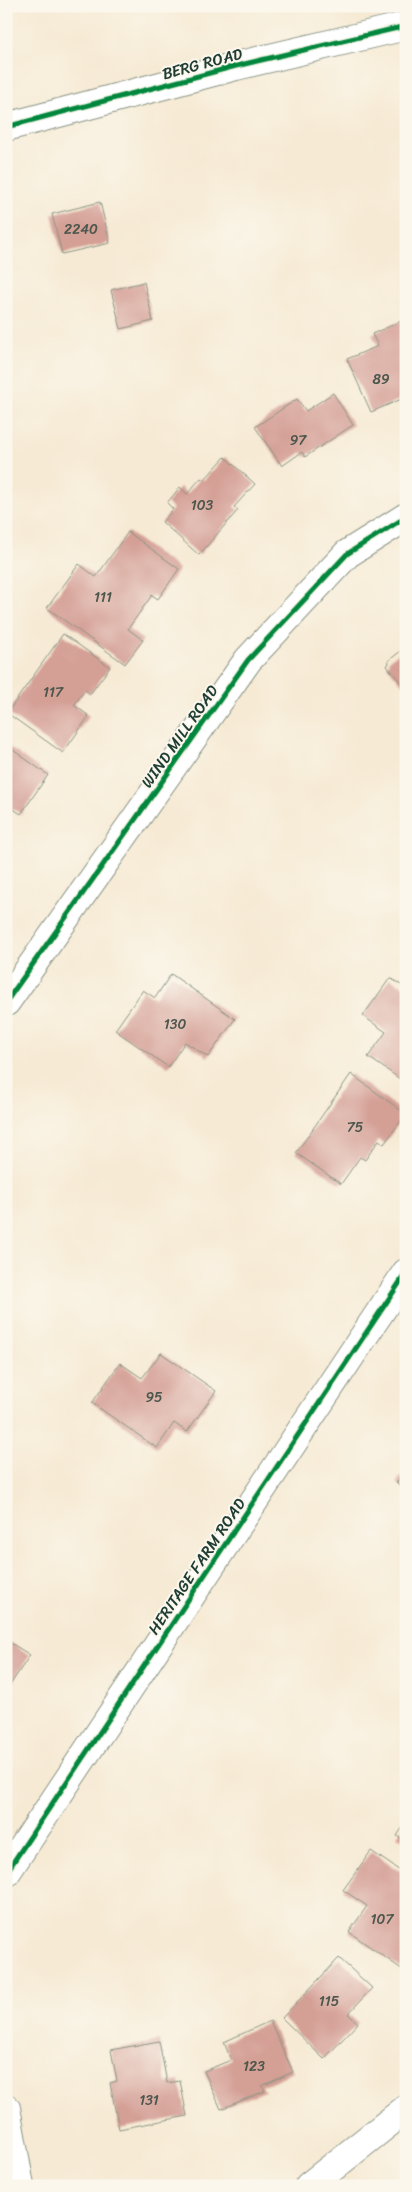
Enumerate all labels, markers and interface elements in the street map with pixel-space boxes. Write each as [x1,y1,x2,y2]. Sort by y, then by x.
street label: BERG ROAD [159,39,246,88]
house number: 2240 [64,217,98,242]
house number: 89 [372,367,390,392]
house number: 97 [290,428,307,453]
house number: 103 [191,493,214,518]
house number: 111 [94,585,112,610]
street label: WIND MILL ROAD [133,678,226,794]
house number: 117 [43,680,64,705]
house number: 130 [164,1012,186,1037]
house number: 75 [347,1115,364,1140]
house number: 95 [145,1385,163,1410]
street label: HERITAGE FARM ROAD [140,1491,253,1641]
house number: 107 [371,1907,394,1932]
house number: 115 [319,1989,340,2014]
house number: 123 [243,2054,265,2079]
house number: 131 [139,2088,159,2113]

